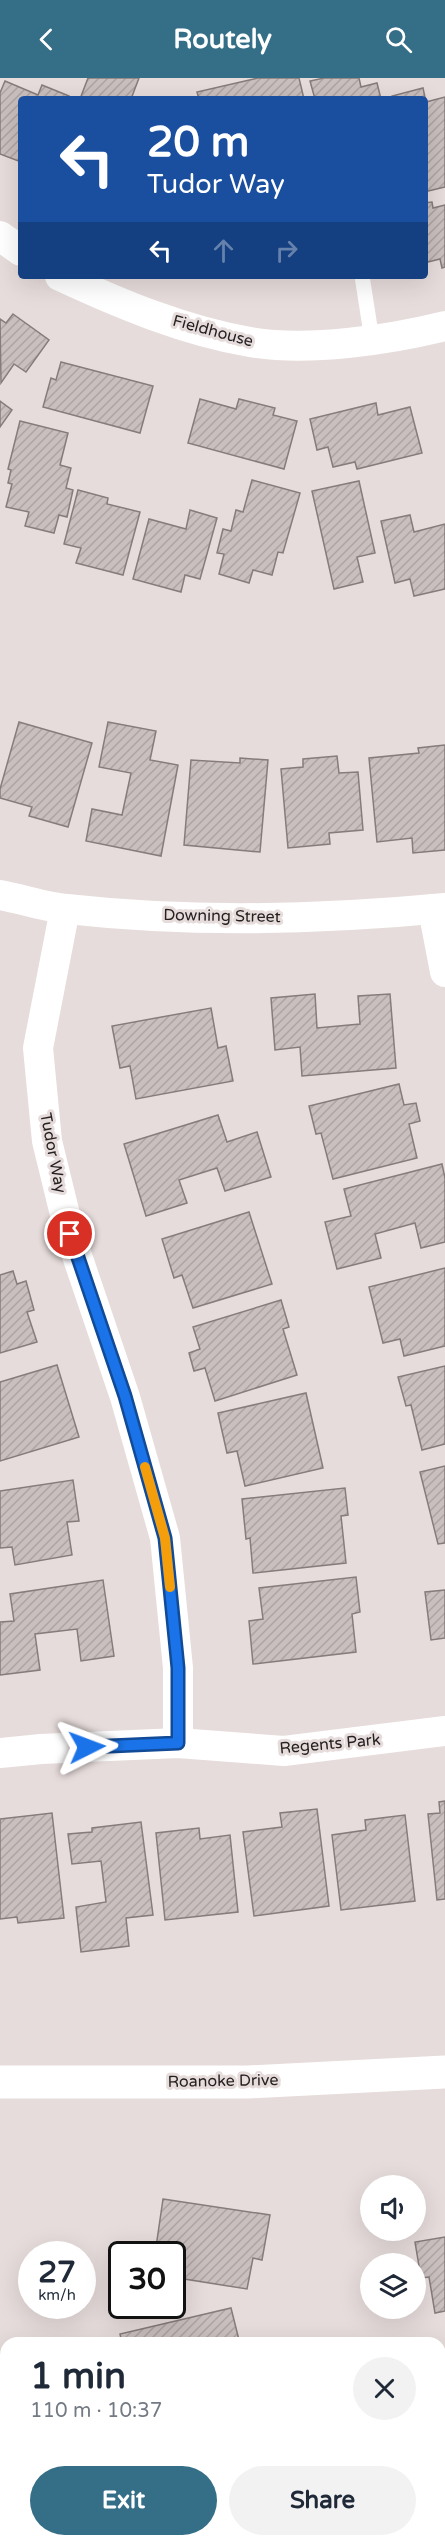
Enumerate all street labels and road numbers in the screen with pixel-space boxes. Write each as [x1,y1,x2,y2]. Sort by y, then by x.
street label: Fieldhouse [171,311,255,351]
street label: Downing Street [163,905,281,927]
street label: Tudor Way [35,1111,71,1195]
street label: Regents Park [279,1730,382,1758]
street label: Roanoke Drive [167,2070,279,2092]

